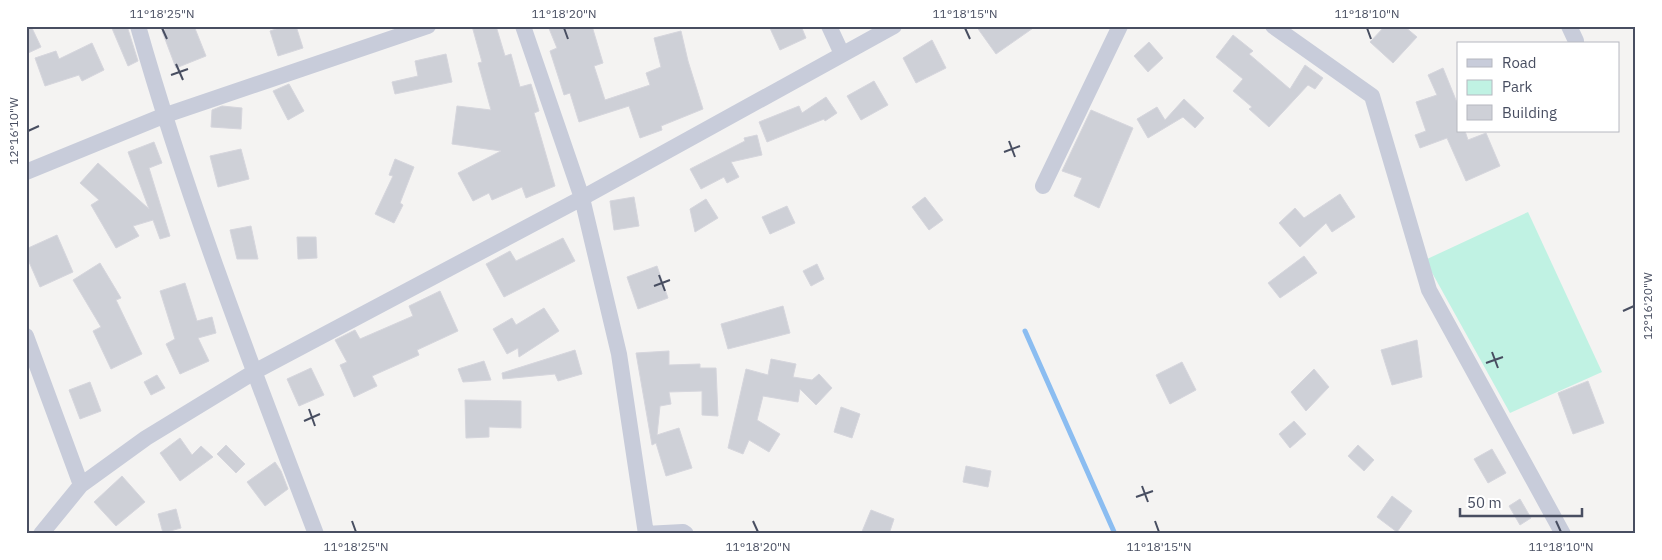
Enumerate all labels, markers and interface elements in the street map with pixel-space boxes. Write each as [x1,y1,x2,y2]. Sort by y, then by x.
text: 11°18'25"N [129,6,195,21]
text: 11°18'20"N [531,6,597,21]
text: 11°18'15"N [932,6,998,21]
text: 11°18'10"N [1334,6,1400,21]
legend [1457,42,1620,132]
text: Road [1502,53,1537,72]
text: Park [1502,77,1532,96]
text: 12°16'10"W [6,97,21,165]
text: Building [1502,103,1557,122]
text: 12°16'20"W [1640,272,1655,340]
scale bar [1460,485,1582,517]
text: 50 m [1467,493,1502,512]
text: 11°18'25"N [323,539,389,554]
text: 11°18'20"N [725,539,791,554]
text: 11°18'15"N [1126,539,1192,554]
text: 11°18'10"N [1528,539,1594,554]

